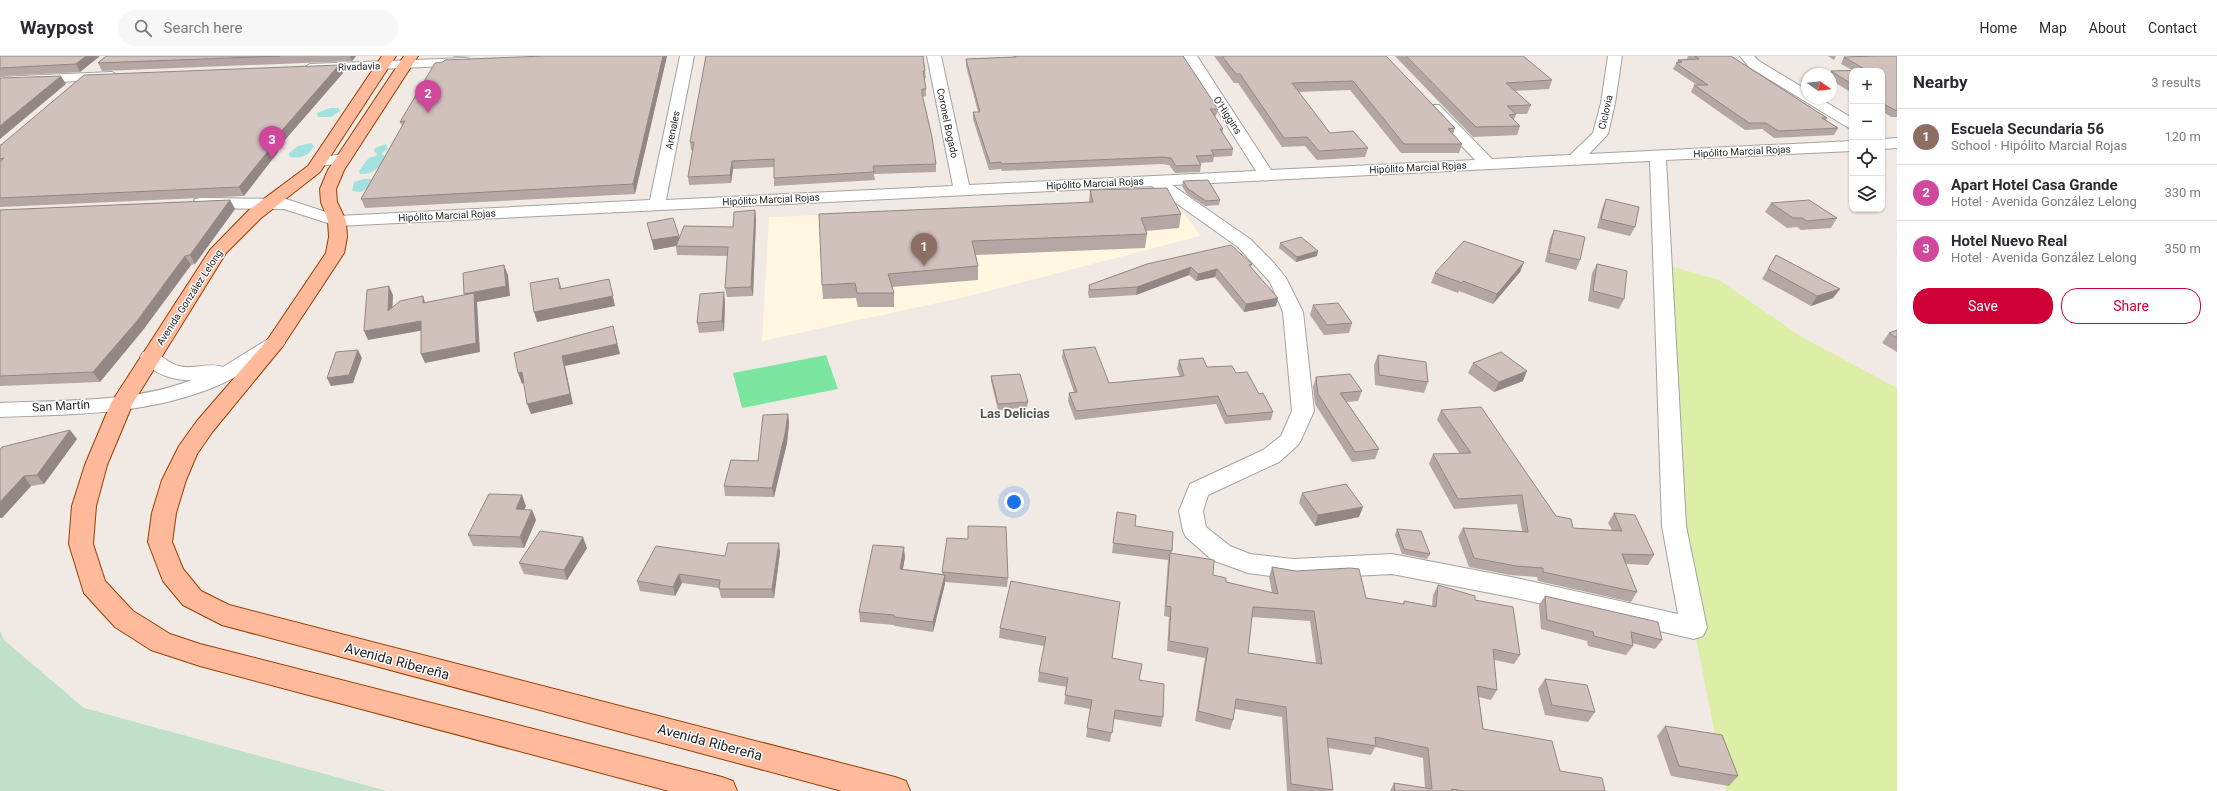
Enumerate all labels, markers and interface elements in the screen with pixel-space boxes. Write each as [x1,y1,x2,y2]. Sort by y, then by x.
search box [118,10,398,46]
text: Waypost [20,16,94,39]
icon: search [132,17,154,39]
text: Search here [164,19,242,37]
text: Home [1979,20,2017,36]
text: Map [2039,20,2067,36]
text: About [2089,20,2126,36]
text: Contact [2148,20,2197,36]
street label: Rivadavia [338,60,380,73]
north arrow [1801,68,1837,104]
map controls [1849,68,1885,212]
button: + [1849,68,1885,104]
text: Nearby [1913,72,1968,92]
text: 3 results [2151,75,2201,90]
pin: 2 [415,80,441,113]
street label: Coronel Bogado [935,87,960,159]
street label: O'Higgins [1211,94,1244,136]
street label: Ciclovia [1596,94,1615,130]
button: − [1849,104,1885,140]
street label: Arenales [663,110,682,150]
text: Escuela Secundaria 56 [1951,120,2104,138]
pin: 3 [259,126,285,159]
text: 1 [1922,129,1930,144]
text: 120 m [2164,129,2201,144]
text: School · Hipólito Marcial Rojas [1951,138,2127,153]
button: locate [1849,140,1885,176]
street label: Hipólito Marcial Rojas [1693,143,1791,160]
street label: Hipólito Marcial Rojas [1369,159,1467,176]
street label: Hipólito Marcial Rojas [1046,175,1144,192]
button: layers [1849,176,1885,212]
text: Apart Hotel Casa Grande [1951,176,2118,194]
text: 2 [1922,185,1930,200]
text: 330 m [2164,185,2201,200]
street label: Hipólito Marcial Rojas [722,191,820,208]
text: Hotel · Avenida González Lelong [1951,194,2137,209]
street label: Hipólito Marcial Rojas [398,207,496,224]
text: Hotel Nuevo Real [1951,232,2067,250]
pin: 1 [911,233,937,266]
text: 3 [1922,241,1930,256]
text: 350 m [2164,241,2201,256]
street label: Avenida González Lelong [154,248,224,347]
text: Hotel · Avenida González Lelong [1951,250,2137,265]
button: Save [1913,288,2053,324]
button: Share [2061,288,2201,324]
street label: San Martín [32,397,90,415]
district label: Las Delicias [980,406,1050,421]
your location [1004,492,1024,512]
street label: Avenida Ribereña [343,639,451,683]
street label: Avenida Ribereña [656,720,764,764]

